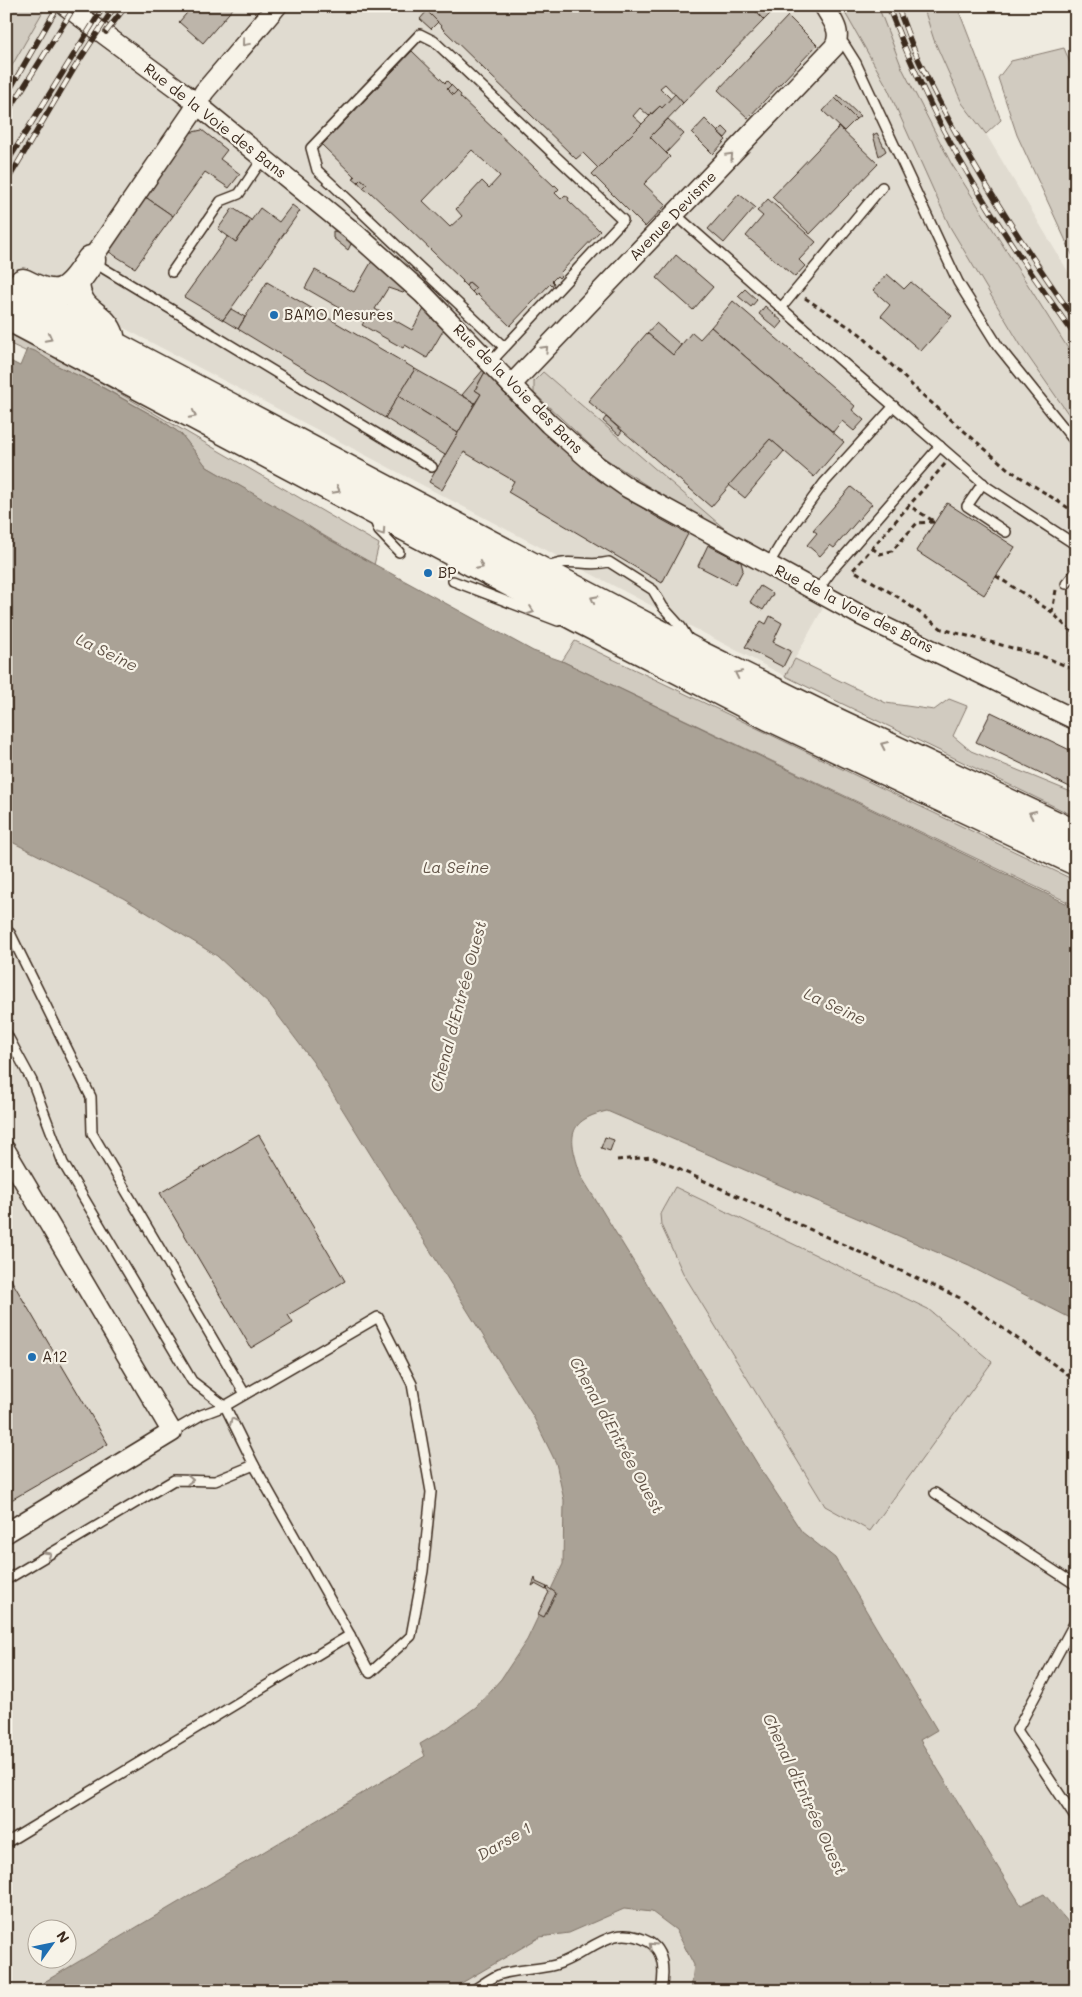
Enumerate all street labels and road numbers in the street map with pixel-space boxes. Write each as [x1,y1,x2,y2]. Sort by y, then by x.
street label: Rue de la Voie des Bans [140,58,291,182]
street label: Avenue Devisme [624,166,720,264]
street label: Rue de la Voie des Bans [449,319,588,458]
street label: Rue de la Voie des Bans [772,559,937,657]

